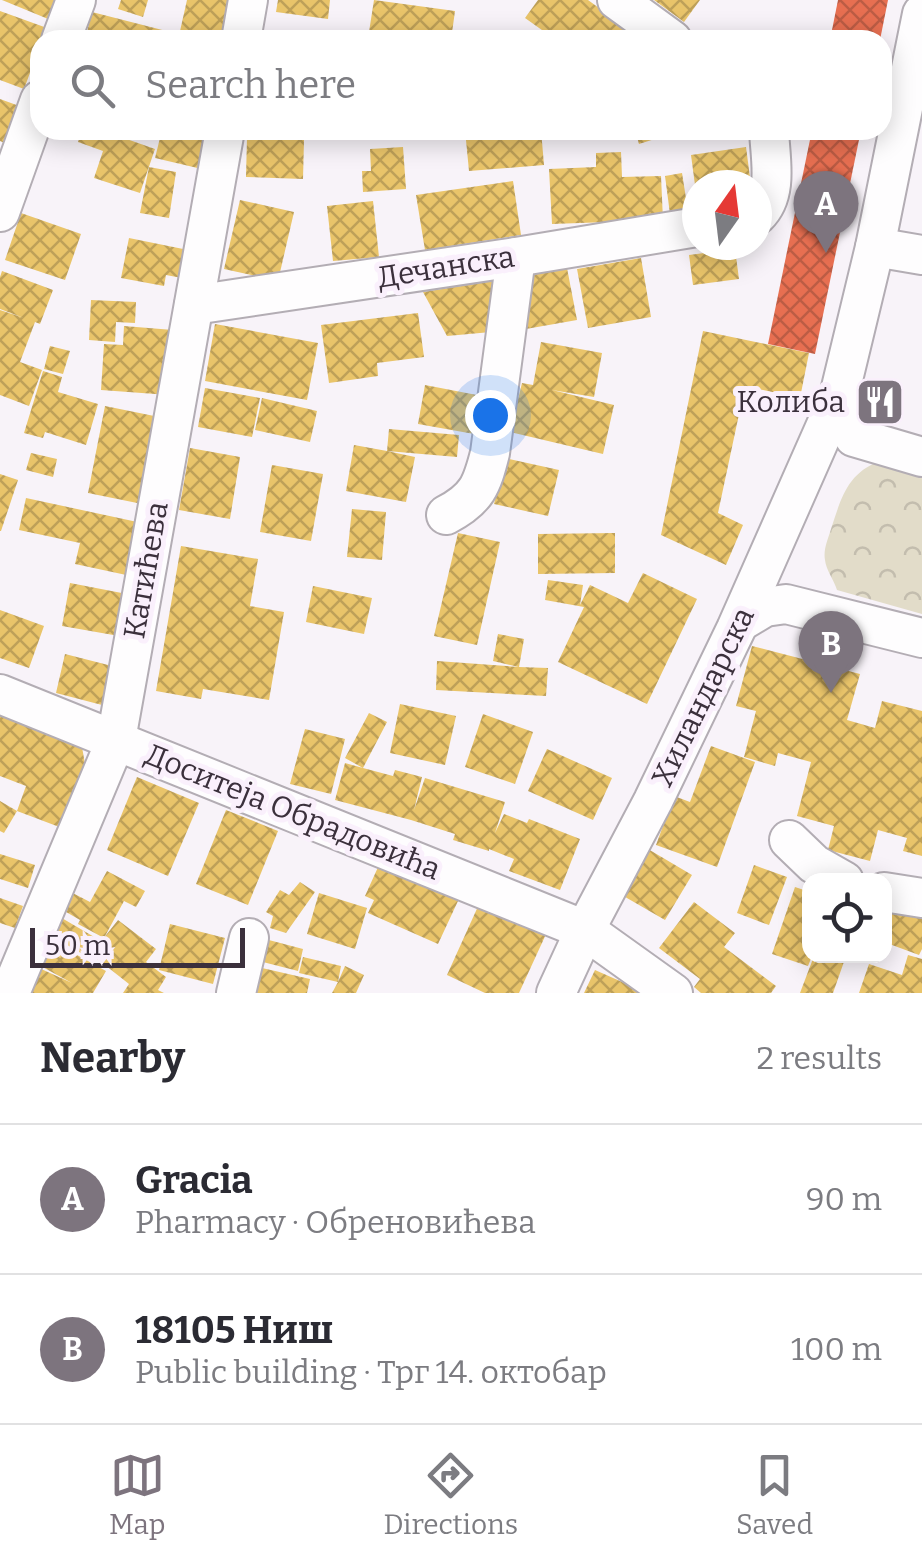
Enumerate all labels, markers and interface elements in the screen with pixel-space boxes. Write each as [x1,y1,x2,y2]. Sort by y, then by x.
search box [30,30,892,140]
icon: search [65,58,120,113]
text: Search here [145,62,356,108]
north arrow [682,170,772,260]
pin: A [794,170,858,253]
street label: Дечанска [375,238,517,296]
restaurant icon: Колиба [854,376,906,428]
place label: Колиба [736,384,845,420]
your location [465,390,516,441]
street label: Катићева [116,499,176,641]
street label: Хиландарска [644,601,762,793]
pin: B [798,610,864,693]
street label: Доситеја Обрадовића [140,736,446,888]
map controls [802,873,892,963]
button: locate [802,873,892,963]
scale bar [30,923,245,968]
text: 50 m [45,929,110,962]
text: Nearby [40,1033,185,1083]
text: 2 results [756,1039,882,1077]
text: Gracia [135,1157,253,1203]
text: A [61,1180,84,1218]
text: 90 m [806,1180,882,1218]
text: Pharmacy · Обреновићева [135,1203,536,1241]
text: 18105 Ниш [135,1307,333,1353]
text: B [62,1330,83,1368]
text: 100 m [791,1330,882,1368]
text: Public building · Трг 14. октобар [135,1353,607,1391]
tab: Map [109,1448,165,1541]
tab: Directions [383,1448,518,1541]
tab: Saved [736,1448,813,1541]

